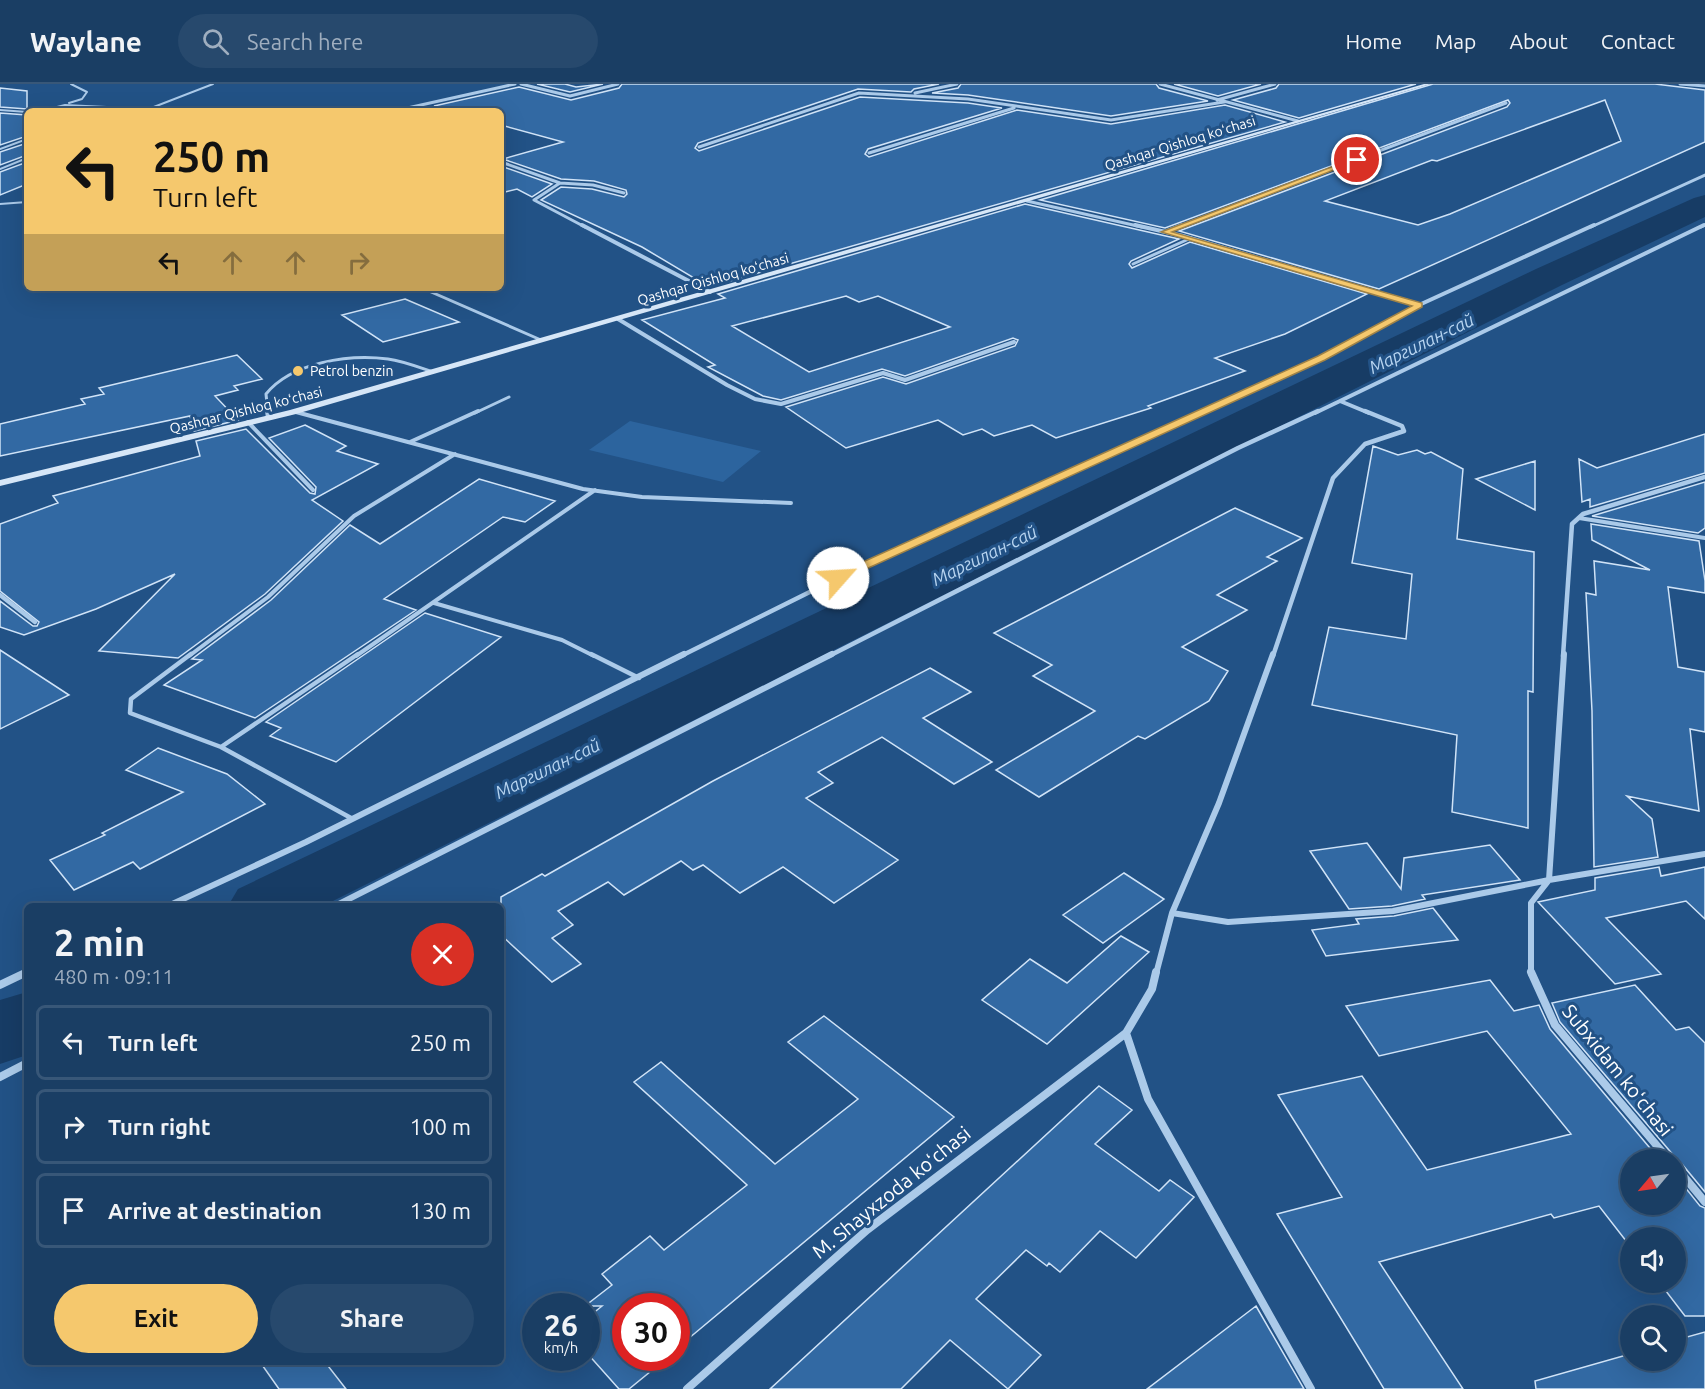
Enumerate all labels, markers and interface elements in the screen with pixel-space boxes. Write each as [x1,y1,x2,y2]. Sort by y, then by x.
search box [178,14,598,68]
icon: search [199,25,232,58]
text: Waylane [30,26,142,57]
text: Search here [247,29,363,54]
text: Home [1345,29,1402,53]
text: Map [1435,29,1476,53]
text: About [1509,29,1568,53]
text: Contact [1601,29,1675,53]
street label: Qashqar Qishloq koʻchasi [1103,112,1257,174]
icon: left [54,132,132,210]
text: 250 m [153,133,270,180]
pin [1331,134,1382,185]
icon: arrive [1340,143,1373,176]
text: Turn left [153,182,257,212]
icon: left [153,246,186,279]
icon: ahead [216,246,249,279]
icon: ahead [279,246,312,279]
icon: right [342,246,375,279]
street label: Qashqar Qishloq koʻchasi [635,250,791,308]
water label: Маргилан-сай [1365,309,1477,377]
place label: Petrol benzin [310,363,393,379]
marker: Petrol benzin [291,364,305,378]
street label: Qashqar Qishloq koʻchasi [168,383,324,437]
water label: Маргилан-сай [928,521,1040,589]
position arrow [806,546,870,610]
water label: Маргилан-сай [491,734,603,802]
text: 2 min [54,922,145,963]
button: close [411,923,474,986]
text: 480 m · 09:11 [54,965,174,988]
street label: Subxidam koʻchasi [1558,1000,1678,1140]
icon: left [57,1026,90,1059]
text: Turn left [108,1030,198,1055]
text: 250 m [410,1030,471,1055]
icon: right [57,1110,90,1143]
text: Turn right [108,1114,210,1139]
text: 100 m [410,1114,471,1139]
street label: M. Shayxzoda koʻchasi [807,1121,975,1263]
north arrow [1620,1149,1686,1215]
map controls [1620,1149,1686,1371]
icon: arrive [57,1194,90,1227]
text: Arrive at destination [108,1198,322,1223]
text: 130 m [410,1198,471,1223]
button: sound [1620,1227,1686,1293]
button: Exit [54,1284,258,1353]
button: Share [270,1284,474,1353]
speed limit sign: 30 [612,1293,690,1371]
button: search [1620,1305,1686,1371]
text: 26 [544,1308,578,1342]
text: km/h [544,1339,578,1356]

